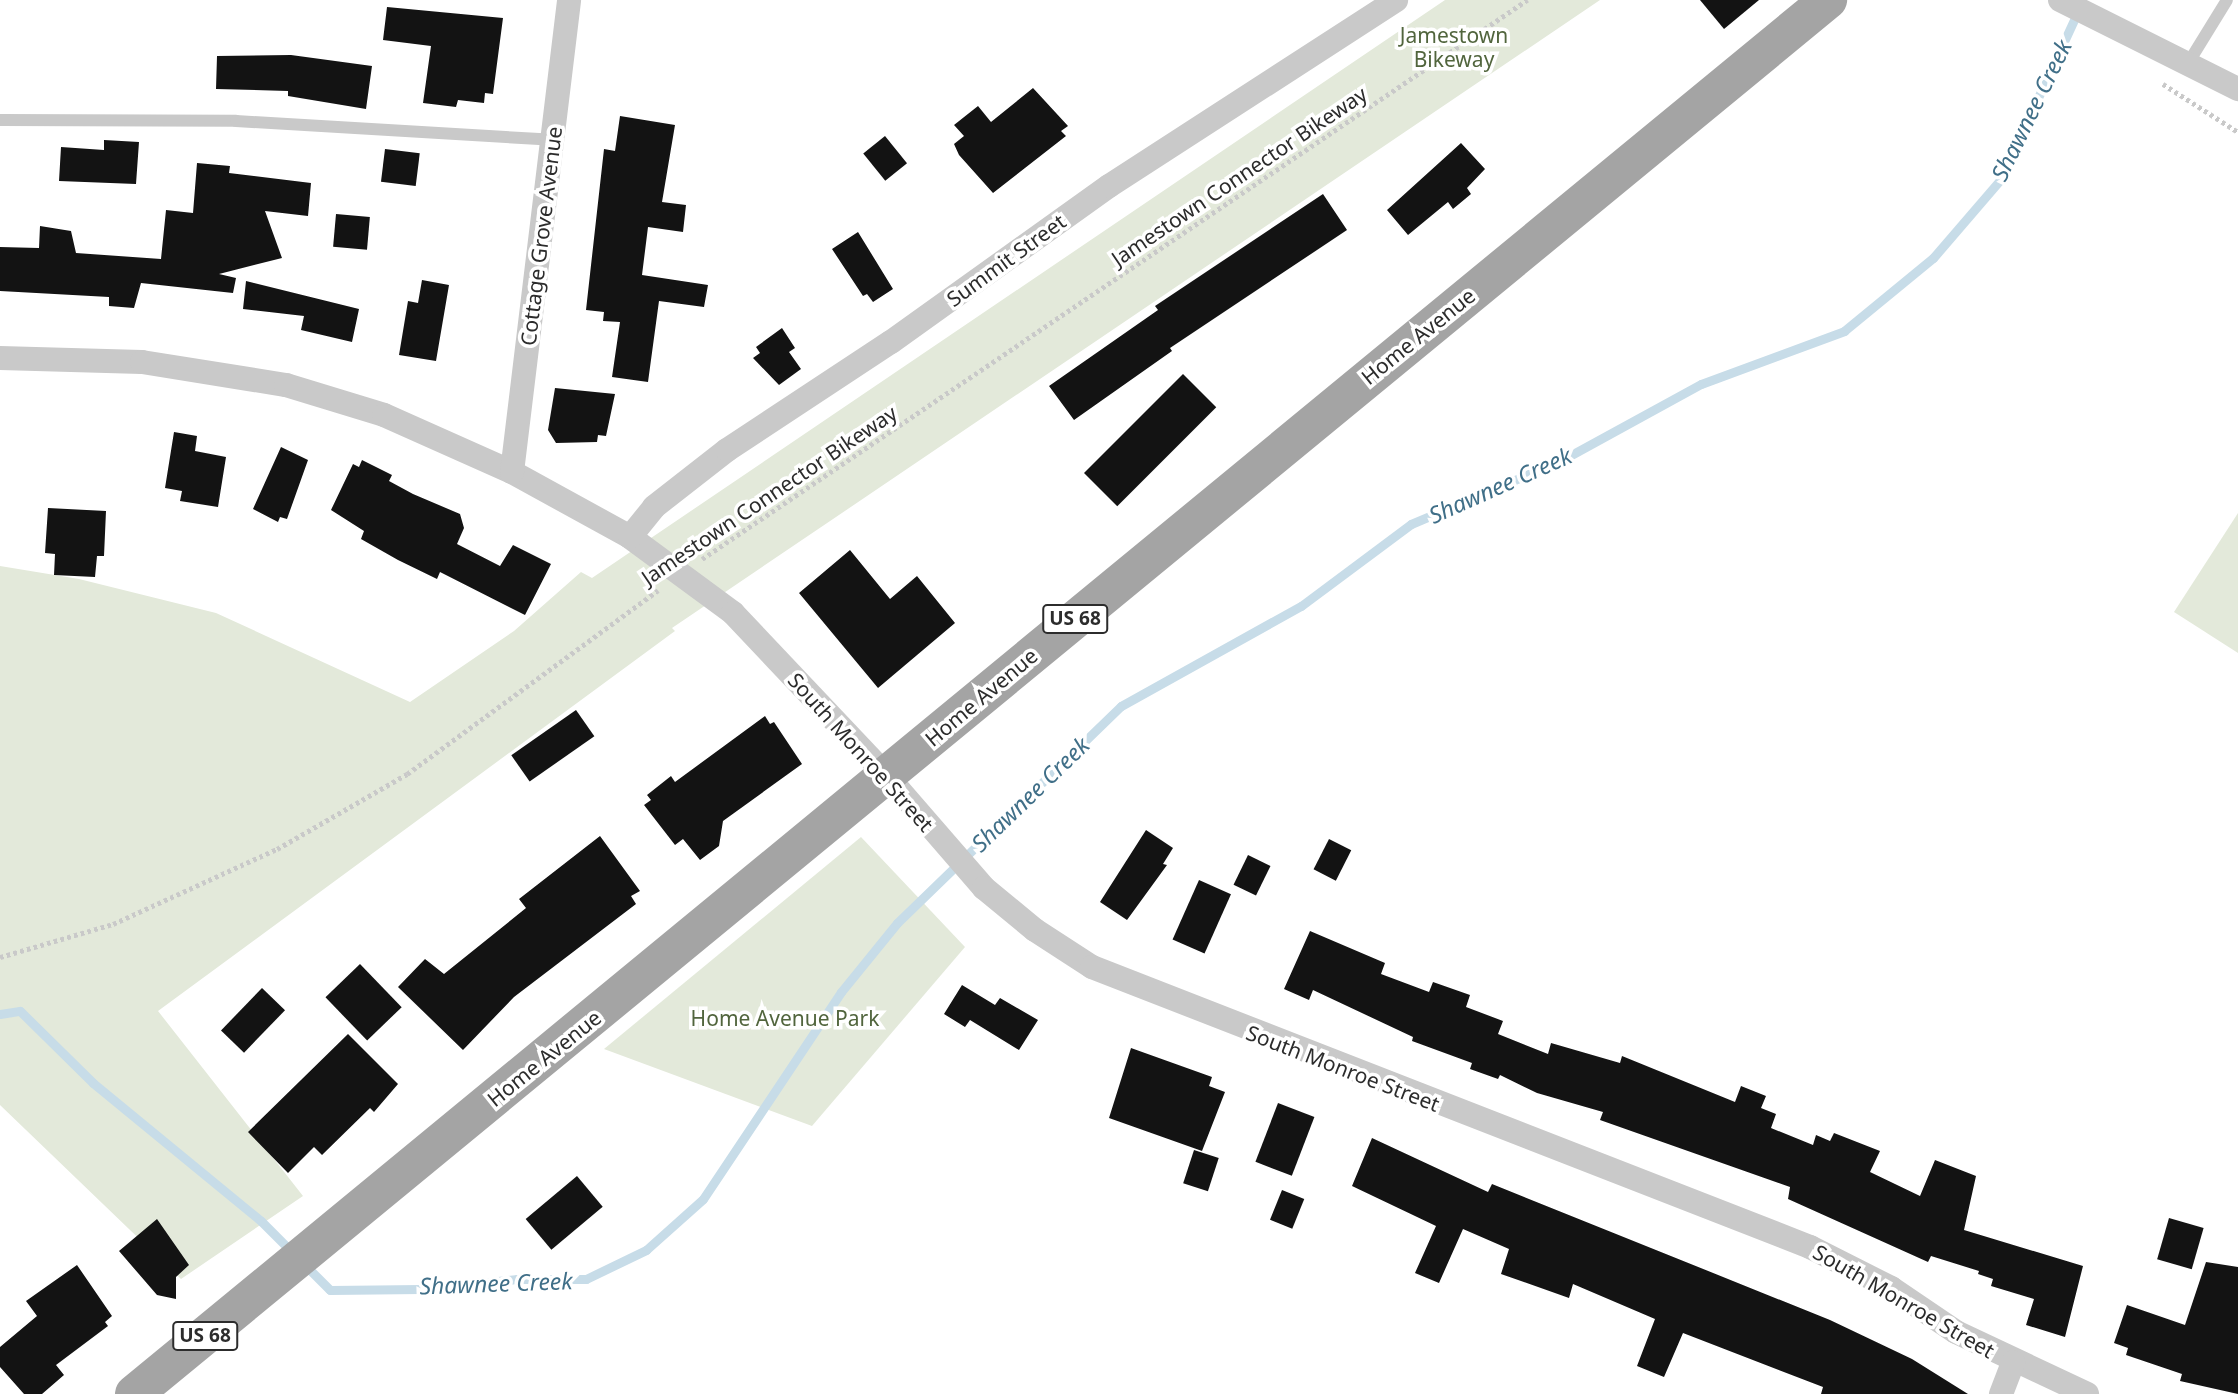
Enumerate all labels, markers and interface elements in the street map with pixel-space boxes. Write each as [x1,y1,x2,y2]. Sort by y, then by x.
park label: Jamestown Bikeway [1400,22,1508,72]
water label: Shawnee Creek [1985,35,2077,185]
street label: Jamestown Connector Bikeway [1106,81,1372,271]
street label: Cottage Grove Avenue [515,125,567,347]
street label: Summit Street [942,208,1070,312]
street label: Home Avenue [1356,282,1480,390]
street label: Jamestown Connector Bikeway [636,400,902,590]
water label: Shawnee Creek [1424,441,1576,529]
road number: US 68 [1042,604,1108,634]
street label: Home Avenue [920,643,1042,751]
street label: South Monroe Street [783,667,939,837]
water label: Shawnee Creek [965,731,1095,857]
street label: Home Avenue [482,1004,606,1112]
park label: Home Avenue Park [691,1005,879,1031]
street label: South Monroe Street [1243,1020,1443,1116]
street label: South Monroe Street [1809,1239,1999,1363]
water label: Shawnee Creek [419,1267,573,1299]
road number: US 68 [172,1320,238,1352]

